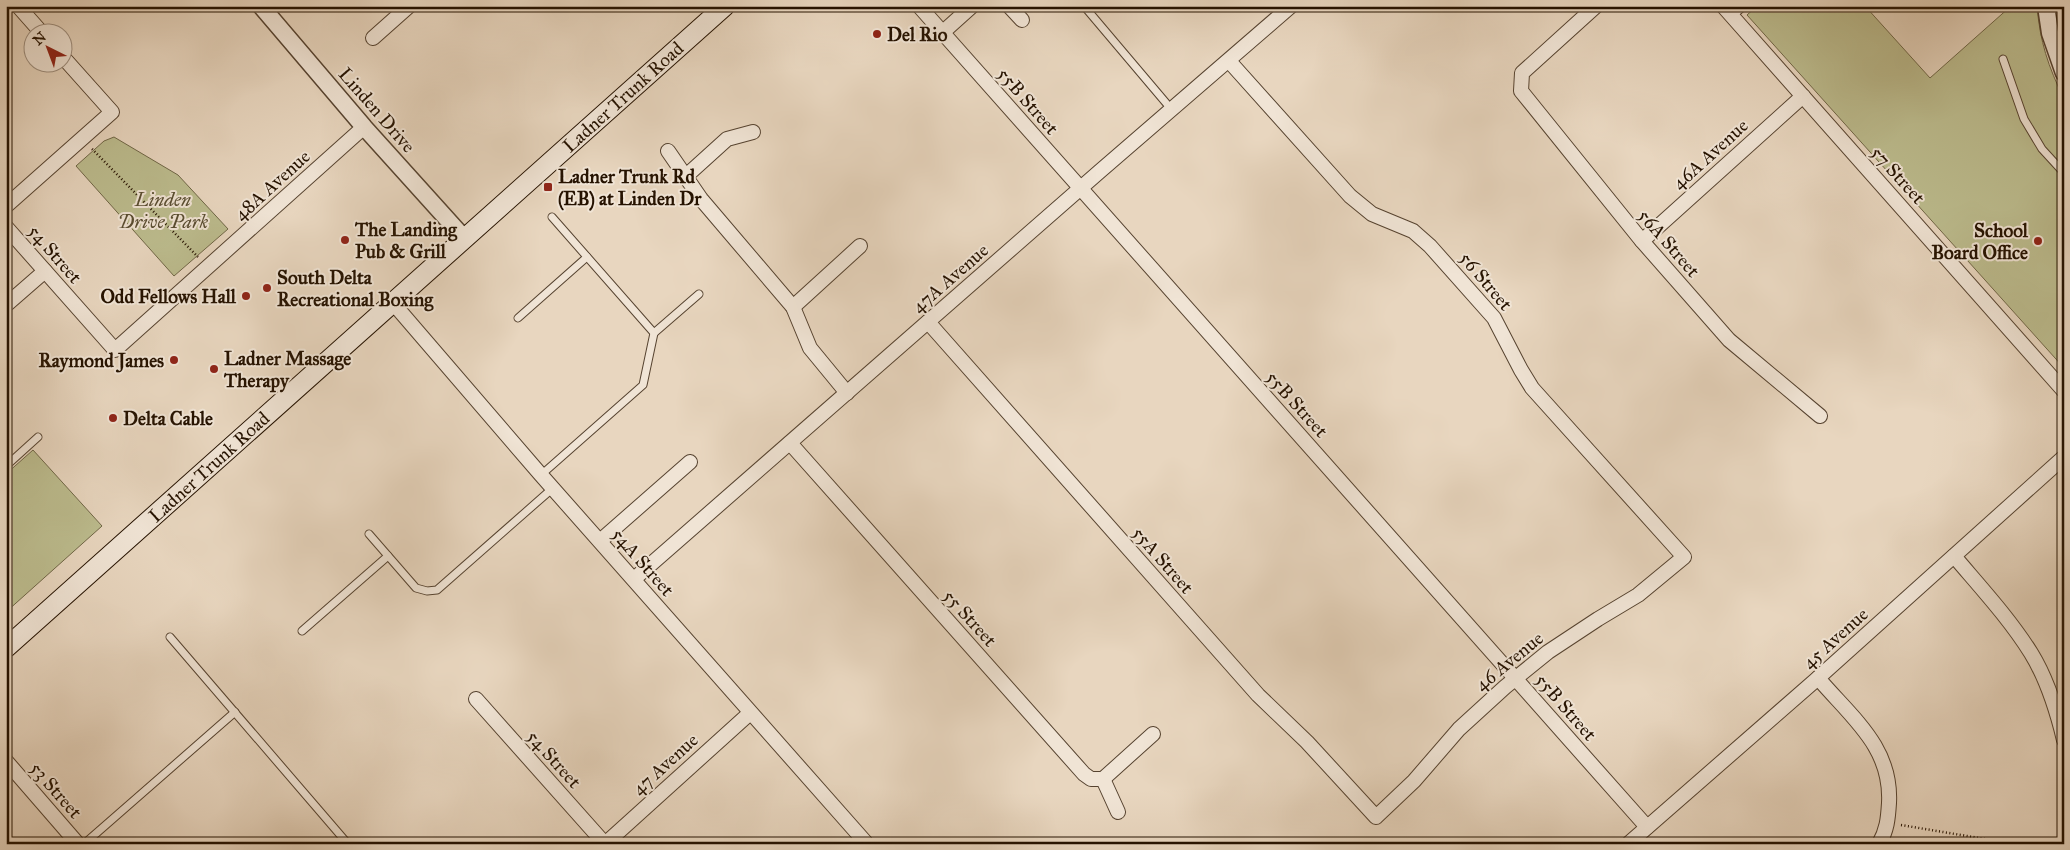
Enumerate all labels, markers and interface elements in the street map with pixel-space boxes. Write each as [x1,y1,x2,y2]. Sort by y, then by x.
north arrow [22,22,72,72]
place label: Del Rio [887,23,948,46]
text: N [30,28,50,49]
marker: Del Rio [871,28,883,40]
street label: Ladner Trunk Road [558,36,688,157]
street label: Linden Drive [334,63,420,157]
street label: 55B Street [993,63,1064,140]
street label: 46A Avenue [1667,114,1753,194]
street label: 57 Street [1866,141,1930,209]
street label: 48A Avenue [229,145,315,225]
place label: Ladner Trunk Rd (EB) at Linden Dr [558,165,702,211]
marker: Ladner Trunk Rd (EB) at Linden Dr [542,181,554,193]
park label: Linden Drive Park [118,188,209,233]
street label: 56A Street [1633,204,1705,282]
place label: The Landing Pub & Grill [354,218,458,263]
place label: School Board Office [1932,219,2029,264]
street label: 54 Street [23,220,87,288]
marker: The Landing Pub & Grill [339,234,351,246]
marker: School Board Office [2032,235,2044,247]
street label: 47A Avenue [907,238,993,317]
street label: 56 Street [1455,247,1517,315]
place label: South Delta Recreational Boxing [277,266,434,312]
marker: South Delta Recreational Boxing [261,282,273,294]
place label: Odd Fellows Hall [100,285,237,308]
marker: Odd Fellows Hall [240,290,252,302]
place label: Ladner Massage Therapy [223,347,351,393]
place label: Raymond James [38,349,164,373]
marker: Raymond James [168,354,180,366]
marker: Ladner Massage Therapy [208,363,220,375]
street label: 55B Street [1261,366,1333,442]
street label: Ladner Trunk Road [144,406,274,527]
place label: Delta Cable [123,407,213,430]
marker: Delta Cable [107,412,119,424]
street label: 55A Street [1127,522,1199,599]
street label: 54A Street [607,523,679,601]
street label: 55 Street [938,585,1002,652]
street label: 45 Avenue [1797,602,1873,673]
street label: 46 Avenue [1470,626,1548,696]
street label: 55B Street [1531,669,1602,746]
street label: 54 Street [522,725,586,793]
street label: 47 Avenue [627,728,703,800]
street label: 53 Street [25,757,87,823]

